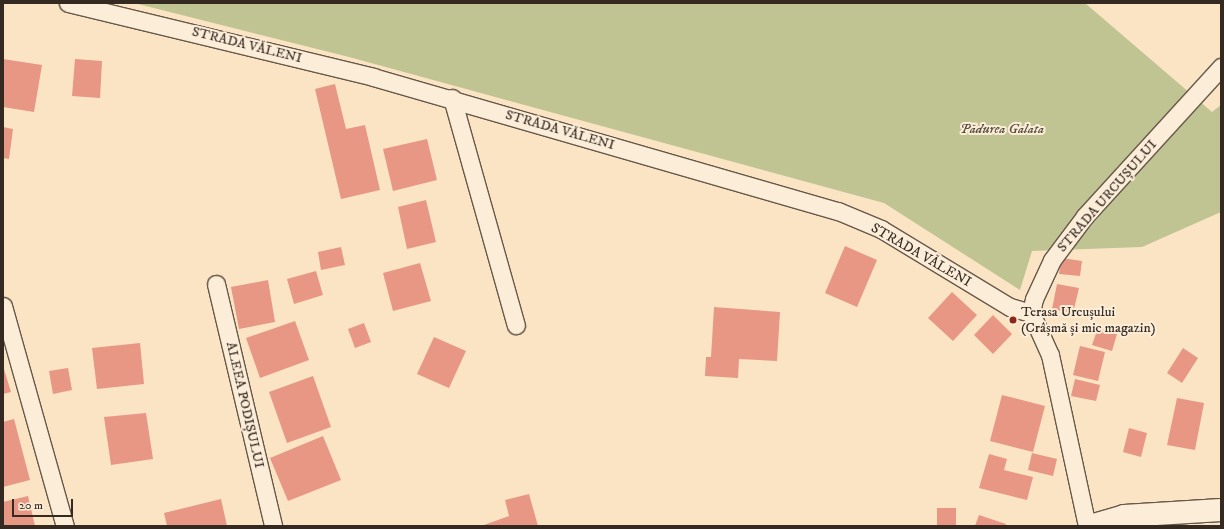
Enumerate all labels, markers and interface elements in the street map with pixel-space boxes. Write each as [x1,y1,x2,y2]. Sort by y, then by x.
street label: STRADA VĂLENI [190,23,304,67]
street label: STRADA VĂLENI [503,106,617,154]
park label: Pădurea Galata [960,121,1044,137]
street label: STRADA URCUȘULUI [1054,136,1160,256]
street label: STRADA VĂLENI [868,220,974,290]
place label: Terasa Urcușului (Crâșmă și mic magazin) [1021,304,1156,336]
marker: Terasa Urcușului (Crâșmă și mic magazin) [1008,315,1018,325]
street label: ALEEA PODIȘULUI [222,340,268,470]
scale bar [14,491,75,517]
text: 20 m [19,498,43,513]

